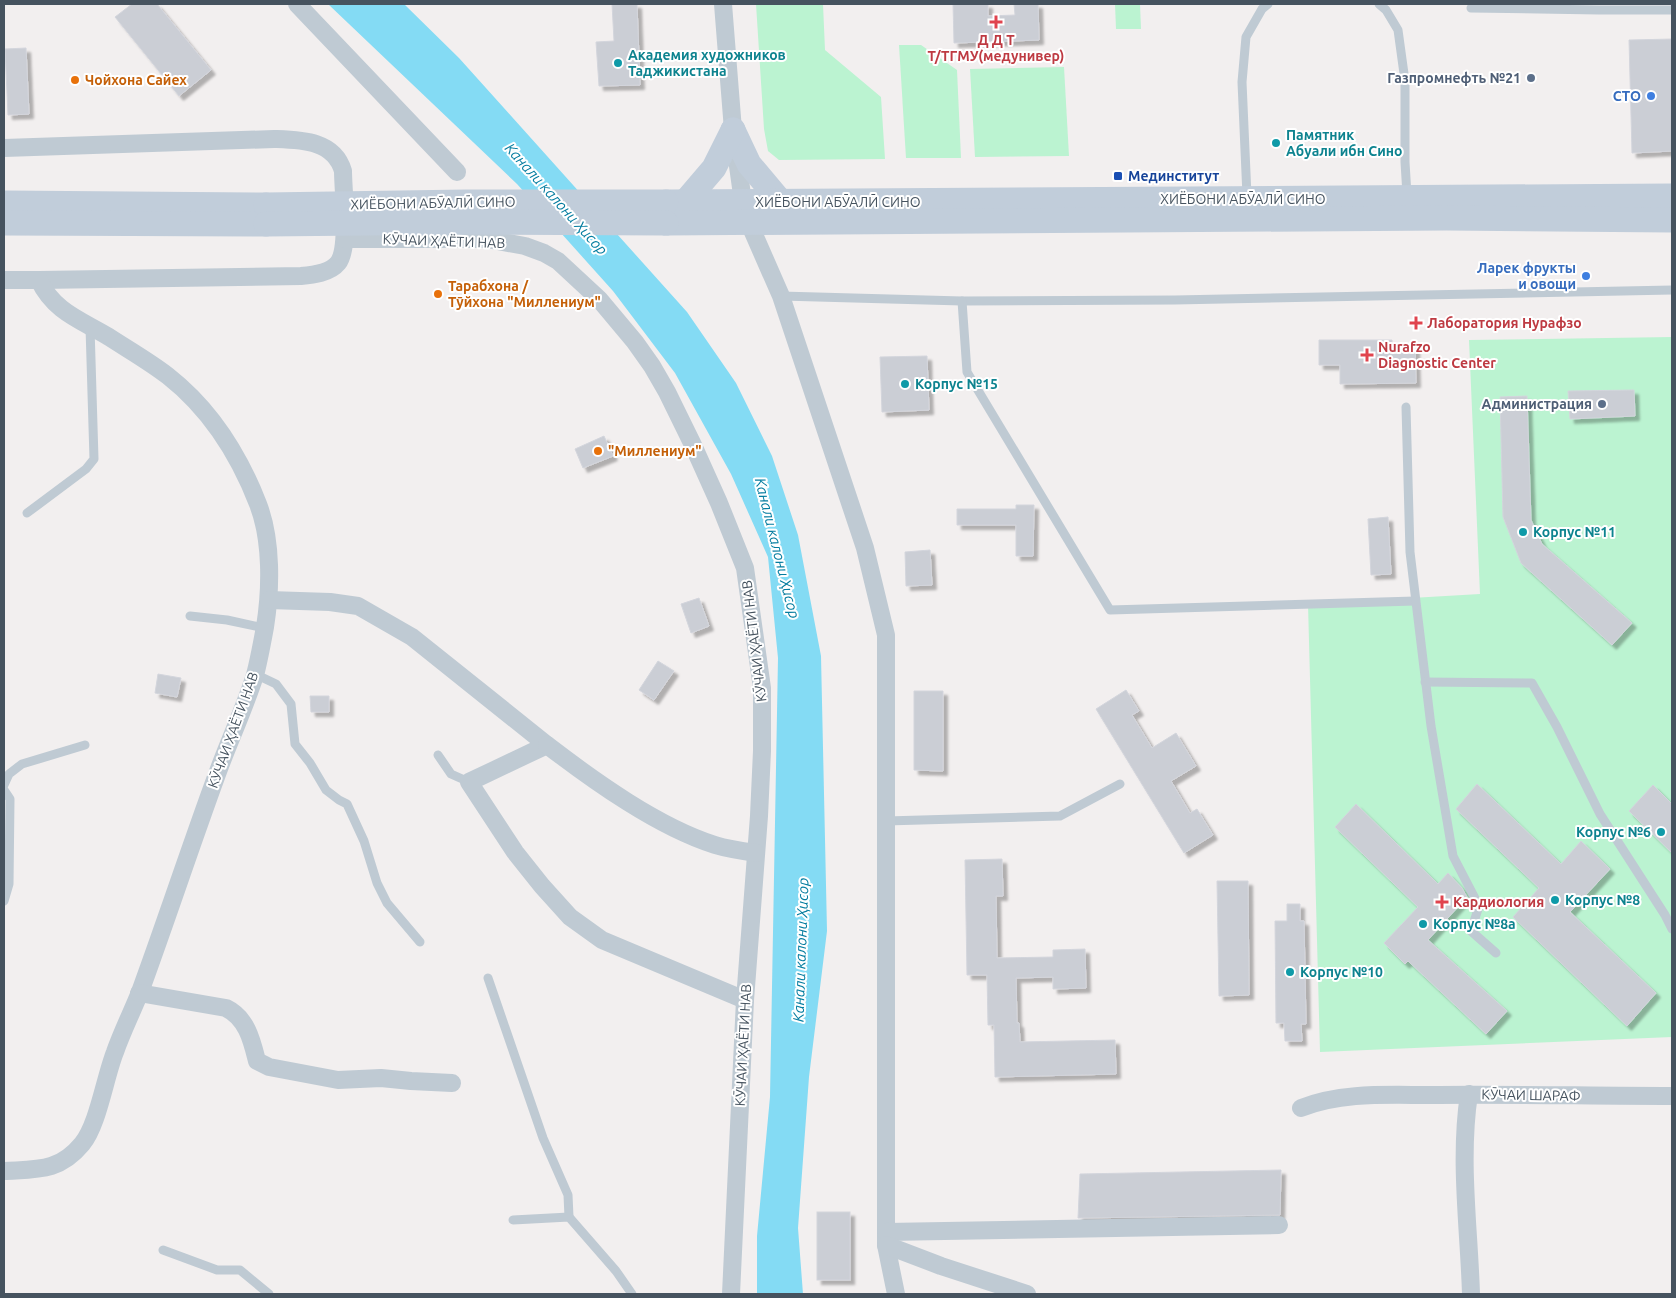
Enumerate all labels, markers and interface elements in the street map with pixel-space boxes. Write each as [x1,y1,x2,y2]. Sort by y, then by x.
marker: Д Д Т Т/ТГМУ(медунивер) [989,15,1003,29]
place label: Д Д Т Т/ТГМУ(медунивер) [928,32,1064,64]
place label: Академия художников Таджикистана [628,47,786,79]
marker: Академия художников Таджикистана [612,57,624,69]
place label: Газпромнефть №21 [1387,70,1521,86]
place label: Чойхона Сайех [85,72,187,88]
marker: Газпромнефть №21 [1525,72,1537,84]
marker: Чойхона Сайех [69,74,81,86]
place label: СТО [1613,88,1641,104]
marker: СТО [1645,90,1657,102]
place label: Памятник Абуали ибн Сино [1286,127,1403,159]
marker: Памятник Абуали ибн Сино [1270,137,1282,149]
water label: Канали калони Ҳисор [502,139,611,258]
place label: Мединститут [1128,168,1219,184]
marker: Мединститут [1112,170,1124,182]
street label: ХИЁБОНИ АБӮАЛӢ СИНО [1160,191,1326,207]
street label: ХИЁБОНИ АБӮАЛӢ СИНО [350,194,516,212]
street label: ХИЁБОНИ АБӮАЛӢ СИНО [755,194,921,210]
street label: КӮЧАИ ҲАЁТИ НАВ [382,231,506,251]
place label: Ларек фрукты и овощи [1477,260,1576,292]
marker: Ларек фрукты и овощи [1580,270,1592,282]
place label: Тарабхона / Тӯйхона "Миллениум" [448,278,601,310]
marker: Тарабхона / Тӯйхона "Миллениум" [432,288,444,300]
place label: Лаборатория Нурафзо [1427,315,1582,331]
marker: Лаборатория Нурафзо [1409,316,1423,330]
place label: Nurafzo Diagnostic Center [1378,339,1496,371]
marker: Nurafzo Diagnostic Center [1360,348,1374,362]
place label: Корпус №15 [915,376,998,392]
marker: Корпус №15 [899,378,911,390]
place label: Администрация [1482,396,1592,412]
marker: Администрация [1596,398,1608,410]
place label: "Миллениум" [608,443,702,459]
marker: "Миллениум" [592,445,604,457]
water label: Канали калони Ҳисор [752,476,803,620]
place label: Корпус №11 [1533,524,1616,540]
marker: Корпус №11 [1517,526,1529,538]
street label: КӮЧАИ ҲАЁТИ НАВ [739,579,769,703]
street label: КӮЧАИ ҲАЁТИ НАВ [205,670,262,790]
place label: Корпус №6 [1576,824,1651,840]
marker: Корпус №6 [1655,826,1667,838]
water label: Канали калони Ҳисор [789,878,812,1022]
place label: Корпус №8 [1565,892,1640,908]
place label: Кардиология [1453,894,1544,910]
marker: Корпус №8 [1549,894,1561,906]
marker: Кардиология [1435,895,1449,909]
place label: Корпус №8а [1433,916,1516,932]
marker: Корпус №8а [1417,918,1429,930]
place label: Корпус №10 [1300,964,1383,980]
marker: Корпус №10 [1284,966,1296,978]
street label: КӮЧАИ ҲАЁТИ НАВ [732,983,754,1107]
street label: КӮЧАИ ШАРАФ [1481,1086,1581,1104]

